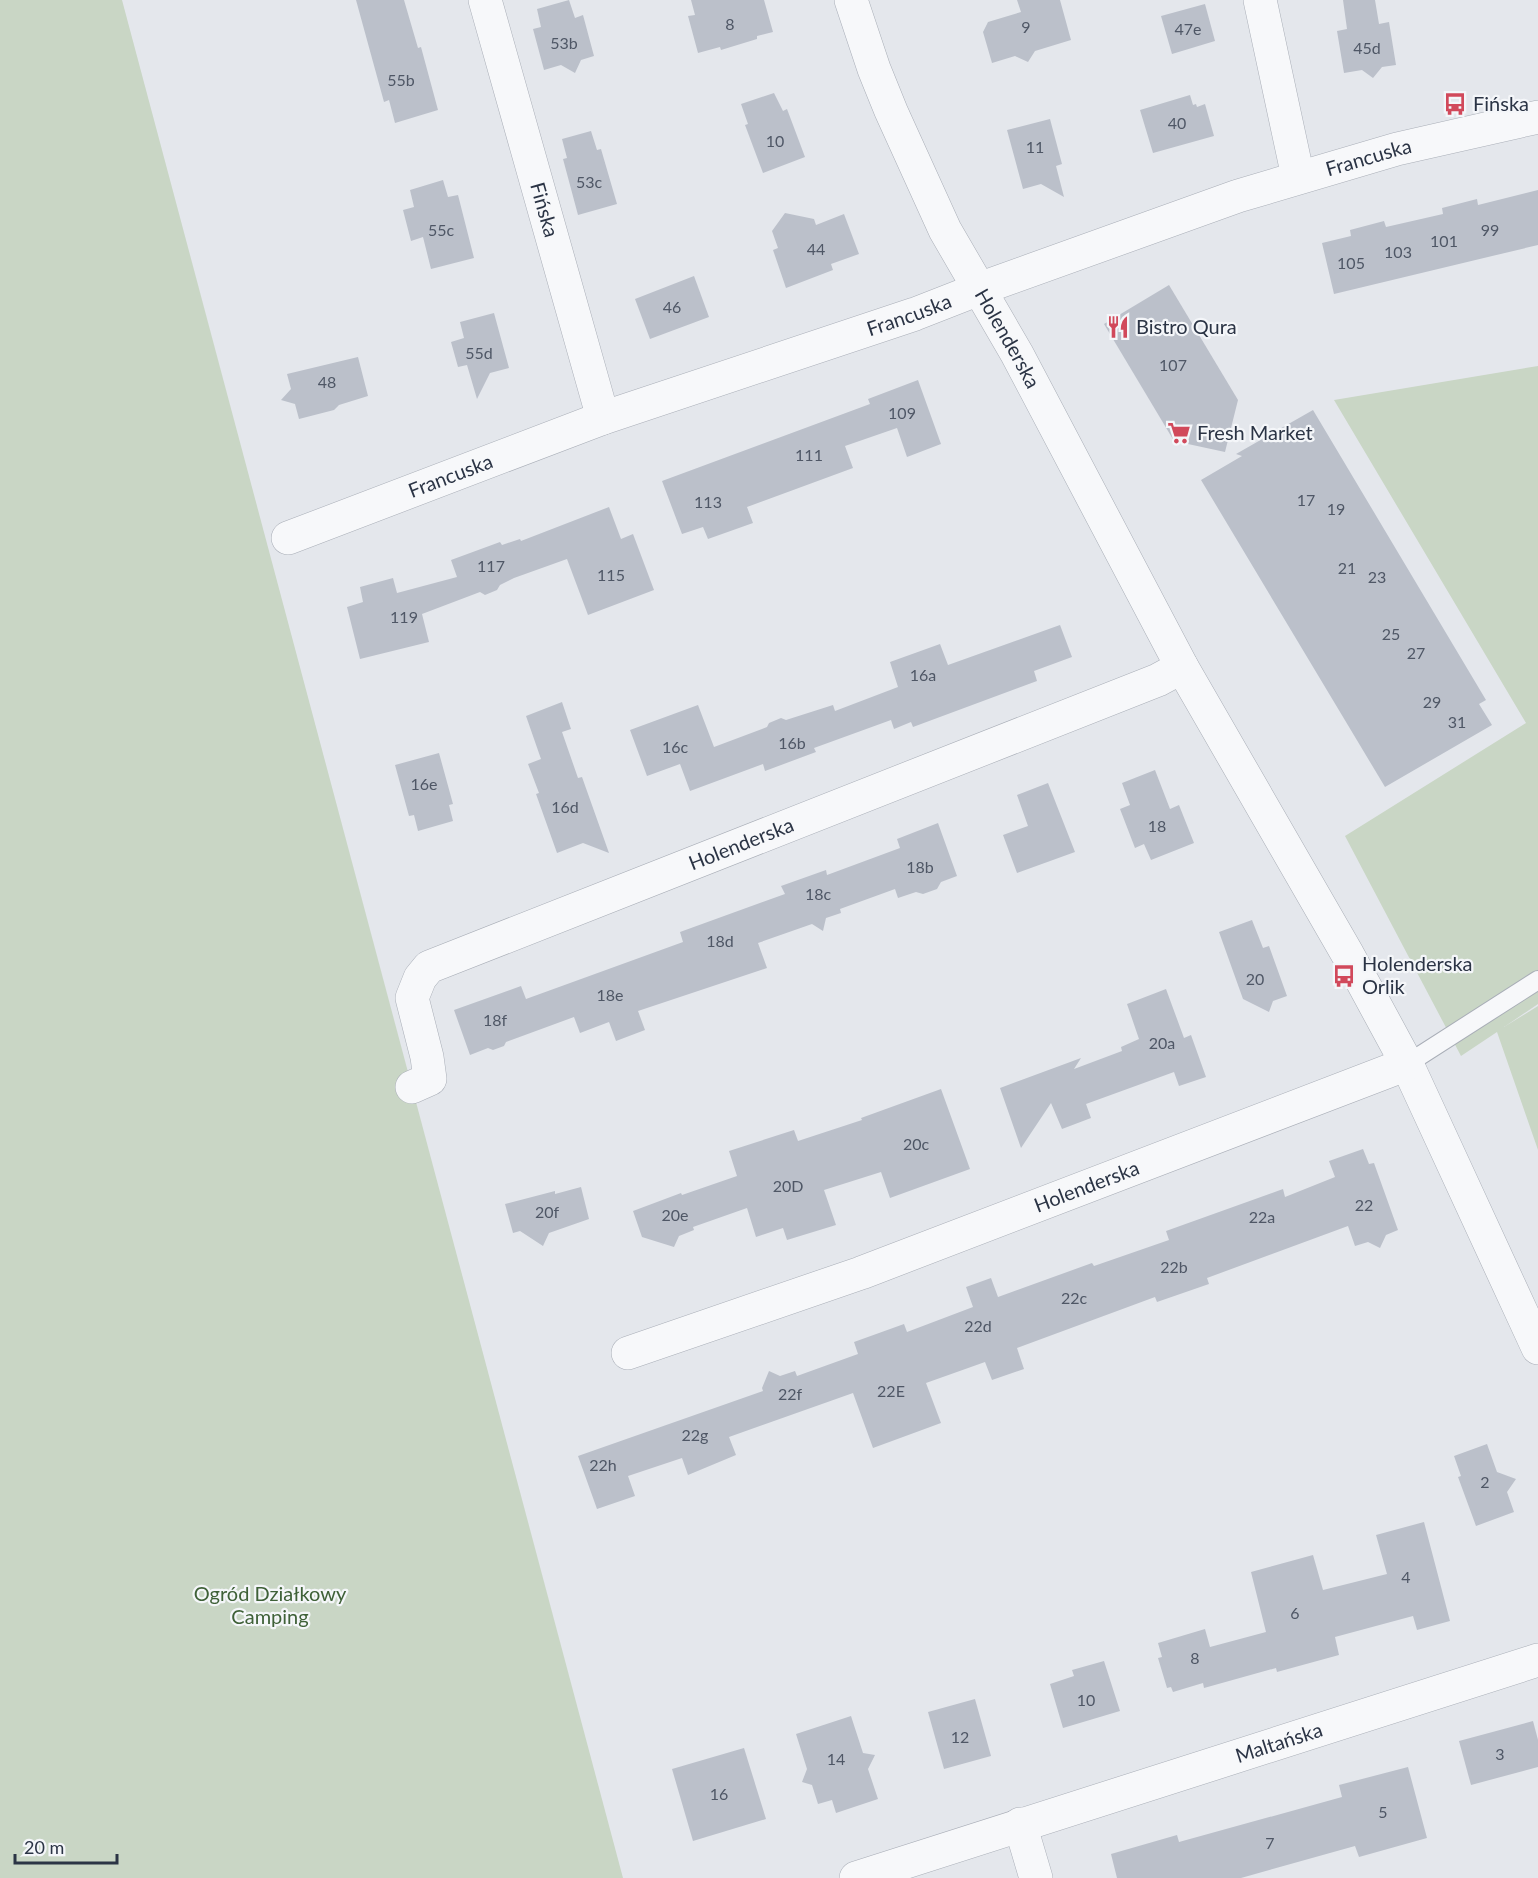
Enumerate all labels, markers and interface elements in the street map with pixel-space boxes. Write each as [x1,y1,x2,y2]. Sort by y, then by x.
house number: 8 [725,14,735,33]
house number: 9 [1021,17,1031,36]
house number: 47e [1174,19,1202,38]
house number: 53b [550,33,578,52]
house number: 45d [1353,38,1381,57]
house number: 55b [387,70,415,89]
bus stop icon: Fińska [1442,91,1468,117]
place label: Fińska [1473,91,1529,115]
house number: 40 [1168,113,1186,132]
house number: 10 [766,131,784,150]
street label: Francuska [1323,133,1414,180]
house number: 11 [1026,137,1044,156]
house number: 53c [576,172,602,191]
street label: Fińska [526,179,564,240]
house number: 55c [428,220,454,239]
house number: 99 [1481,220,1499,239]
house number: 101 [1430,231,1458,250]
house number: 44 [807,239,825,258]
house number: 103 [1384,242,1412,261]
house number: 105 [1337,253,1365,272]
street label: Holenderska [971,284,1046,392]
street label: Francuska [863,288,955,340]
house number: 46 [663,297,681,316]
restaurant icon: Bistro Qura [1105,314,1131,340]
place label: Bistro Qura [1136,314,1237,338]
house number: 55d [465,343,493,362]
house number: 107 [1159,355,1187,374]
house number: 48 [318,372,336,391]
house number: 109 [888,403,916,422]
supermarket icon: Fresh Market [1166,420,1192,446]
place label: Fresh Market [1197,420,1313,444]
house number: 111 [795,445,823,464]
street label: Francuska [405,448,496,502]
house number: 17 [1297,490,1315,509]
house number: 113 [694,492,722,511]
house number: 19 [1327,499,1345,518]
house number: 117 [477,556,505,575]
house number: 21 [1338,558,1356,577]
house number: 115 [597,565,625,584]
house number: 23 [1368,567,1386,586]
house number: 119 [390,607,418,626]
house number: 25 [1382,624,1400,643]
house number: 27 [1407,643,1425,662]
house number: 16a [910,665,936,684]
house number: 29 [1423,692,1441,711]
house number: 31 [1448,712,1466,731]
house number: 16b [778,733,806,752]
house number: 16c [662,737,688,756]
house number: 16e [410,774,438,793]
house number: 16d [551,797,579,816]
street label: Holenderska [685,812,797,875]
house number: 18 [1148,816,1166,835]
house number: 18b [906,857,934,876]
house number: 18c [805,884,831,903]
house number: 18d [706,931,734,950]
place label: Holenderska Orlik [1362,951,1472,998]
bus stop icon: Holenderska Orlik [1331,963,1357,989]
house number: 20 [1246,969,1264,988]
house number: 18e [596,985,624,1004]
house number: 18f [483,1010,507,1029]
house number: 20a [1149,1033,1175,1052]
house number: 20c [903,1134,929,1153]
street label: Holenderska [1030,1155,1142,1217]
house number: 20D [773,1176,803,1195]
house number: 22 [1355,1195,1373,1214]
house number: 20f [535,1202,559,1221]
house number: 20e [661,1205,689,1224]
house number: 22a [1249,1207,1275,1226]
house number: 22b [1160,1257,1188,1276]
house number: 22c [1061,1288,1087,1307]
house number: 22d [964,1316,992,1335]
house number: 22E [877,1381,905,1400]
house number: 22f [778,1384,802,1403]
house number: 22g [682,1425,708,1444]
house number: 22h [589,1455,617,1474]
house number: 2 [1480,1472,1490,1491]
house number: 4 [1401,1567,1411,1586]
park label: Ogród Działkowy Camping [194,1581,347,1628]
house number: 6 [1290,1603,1300,1622]
house number: 8 [1190,1648,1200,1667]
house number: 10 [1077,1690,1095,1709]
street label: Maltańska [1232,1717,1325,1767]
house number: 12 [951,1727,969,1746]
house number: 3 [1495,1744,1505,1763]
house number: 14 [827,1749,845,1768]
house number: 16 [710,1784,728,1803]
house number: 5 [1378,1802,1388,1821]
scale bar [15,1827,117,1865]
house number: 7 [1265,1833,1275,1852]
text: 20 m [24,1836,64,1858]

